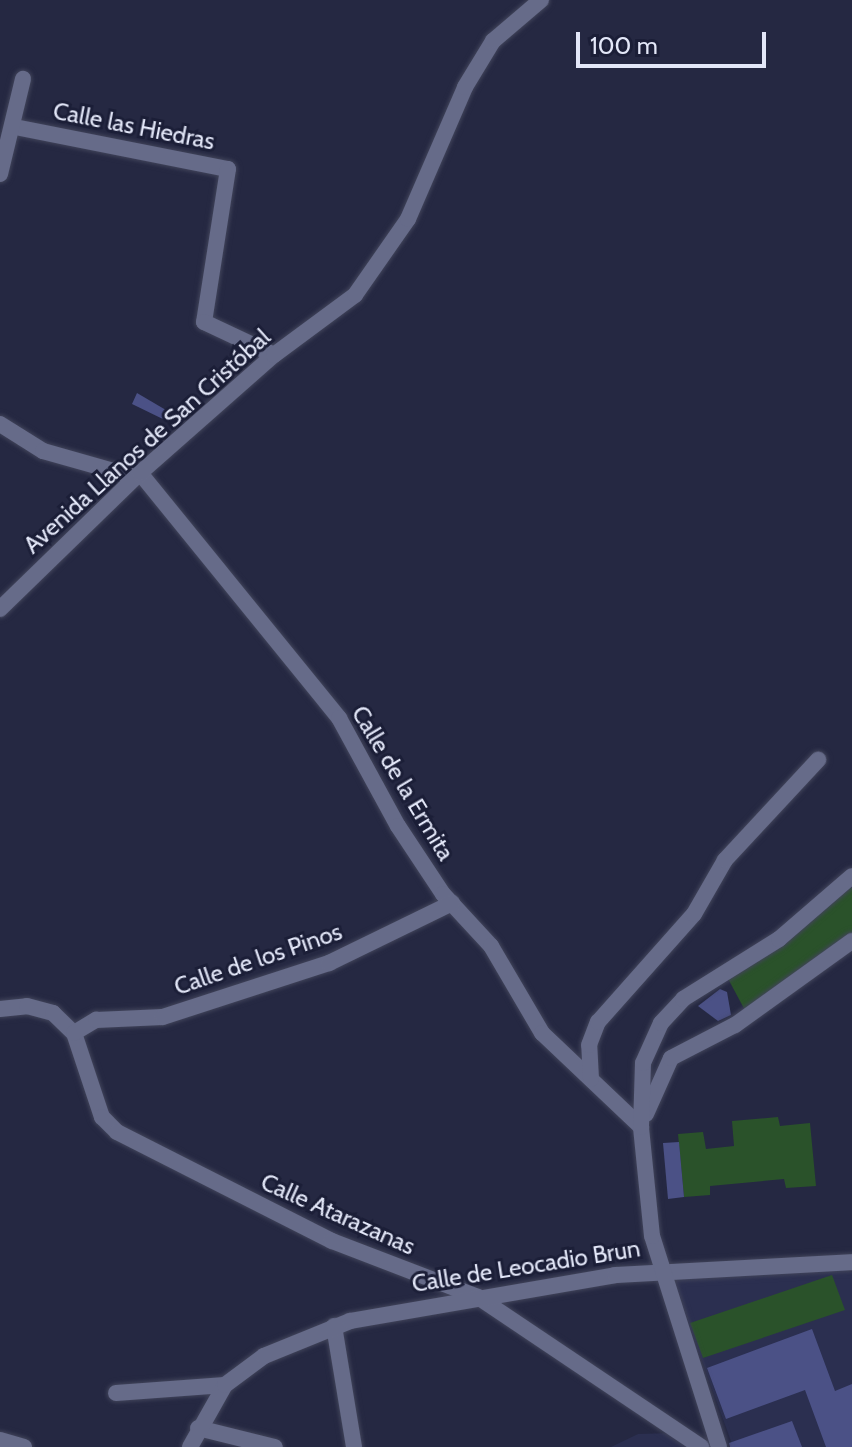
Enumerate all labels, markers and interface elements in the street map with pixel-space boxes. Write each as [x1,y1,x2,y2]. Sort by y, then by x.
scale bar [580,16,770,66]
text: 100 m [590,31,658,60]
street label: Calle las Hiedras [51,96,217,156]
street label: Avenida Llanos de San Cristóbal [18,323,276,559]
street label: Calle de la Ermita [346,700,460,866]
street label: Calle de los Pinos [170,917,346,1001]
street label: Calle Atarazanas [257,1167,419,1261]
street label: Calle de Leocadio Brun [410,1234,642,1298]

